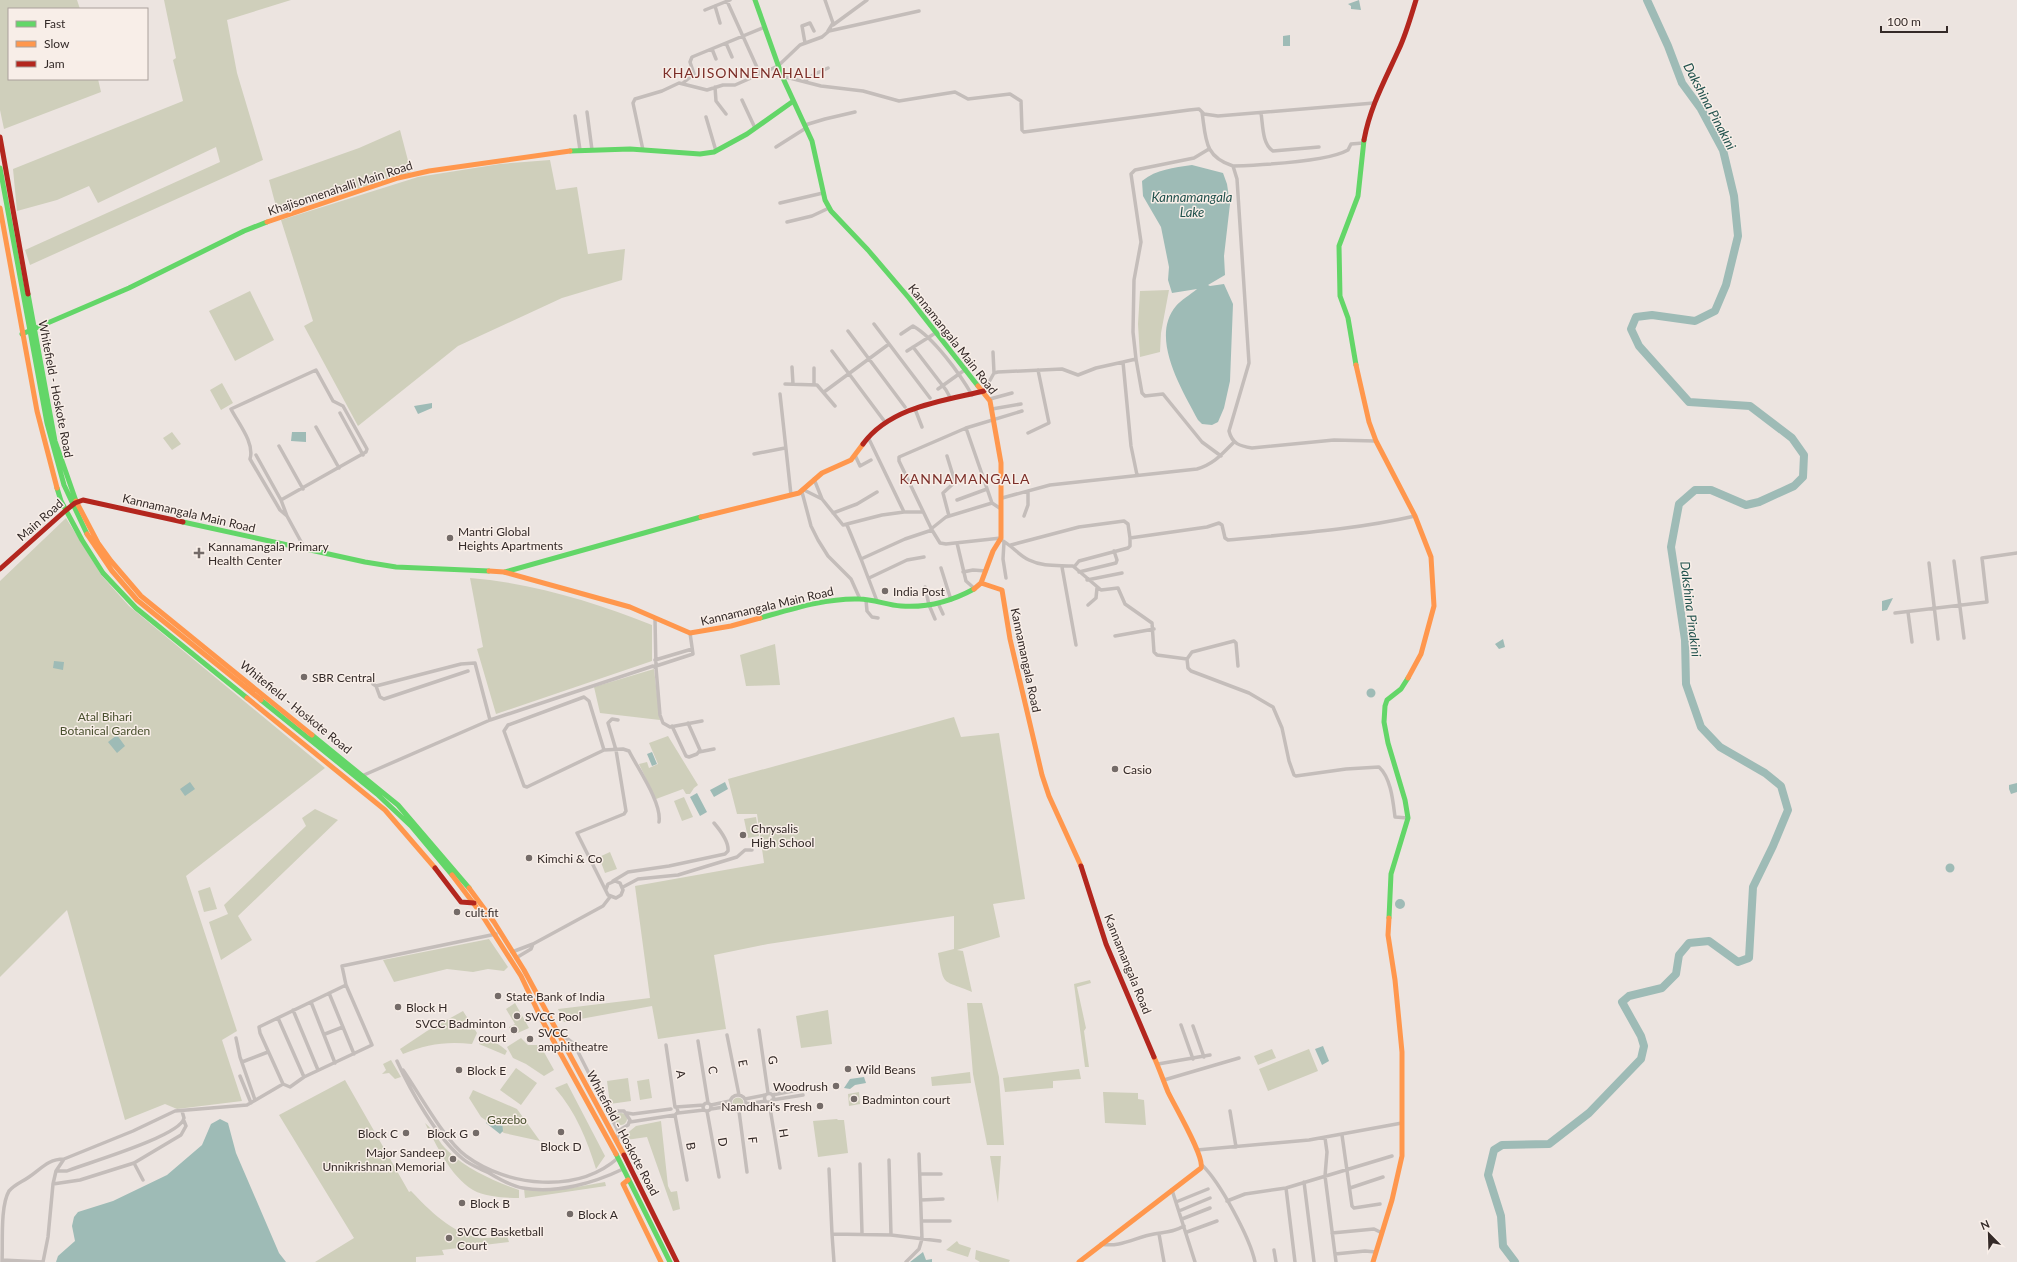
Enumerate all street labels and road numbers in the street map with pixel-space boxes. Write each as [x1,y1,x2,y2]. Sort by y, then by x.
street label: Khajisonnenahalli Main Road [266,158,414,218]
street label: Kannamangala Main Road [905,281,1001,397]
street label: Whitefield - Hoskote Road [35,319,77,459]
street label: Kannamangala Main Road [121,490,257,536]
street label: Main Road [14,496,66,544]
street label: Kannamangala Main Road [699,583,835,629]
street label: Kannamangala Road [1008,606,1044,714]
street label: Whitefield - Hoskote Road [237,657,355,757]
street label: Kannamangala Road [1101,912,1155,1016]
street label: G [765,1055,781,1066]
street label: E [735,1058,751,1068]
street label: C [705,1065,721,1075]
street label: Whitefield - Hoskote Road [584,1068,662,1198]
street label: A [673,1069,689,1080]
street label: H [776,1127,792,1139]
street label: D [715,1136,731,1148]
street label: F [745,1136,761,1144]
street label: B [683,1141,699,1151]

